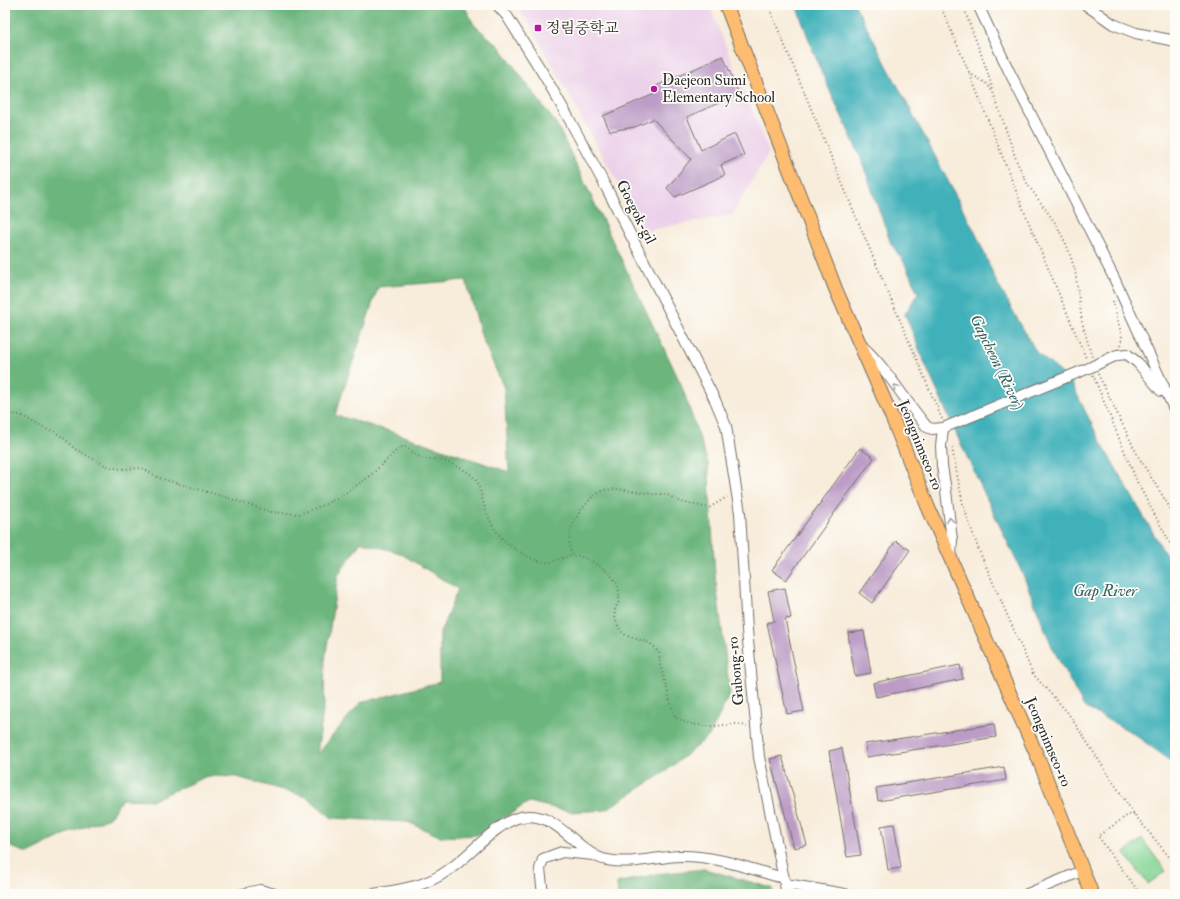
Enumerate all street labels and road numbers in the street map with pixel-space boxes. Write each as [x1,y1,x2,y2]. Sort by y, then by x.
street label: Goegok-gil [612,177,660,247]
street label: Jeongnimseo-ro [892,396,947,493]
street label: Gubong-ro [724,636,748,706]
street label: Jeongnimseo-ro [1019,693,1075,790]

